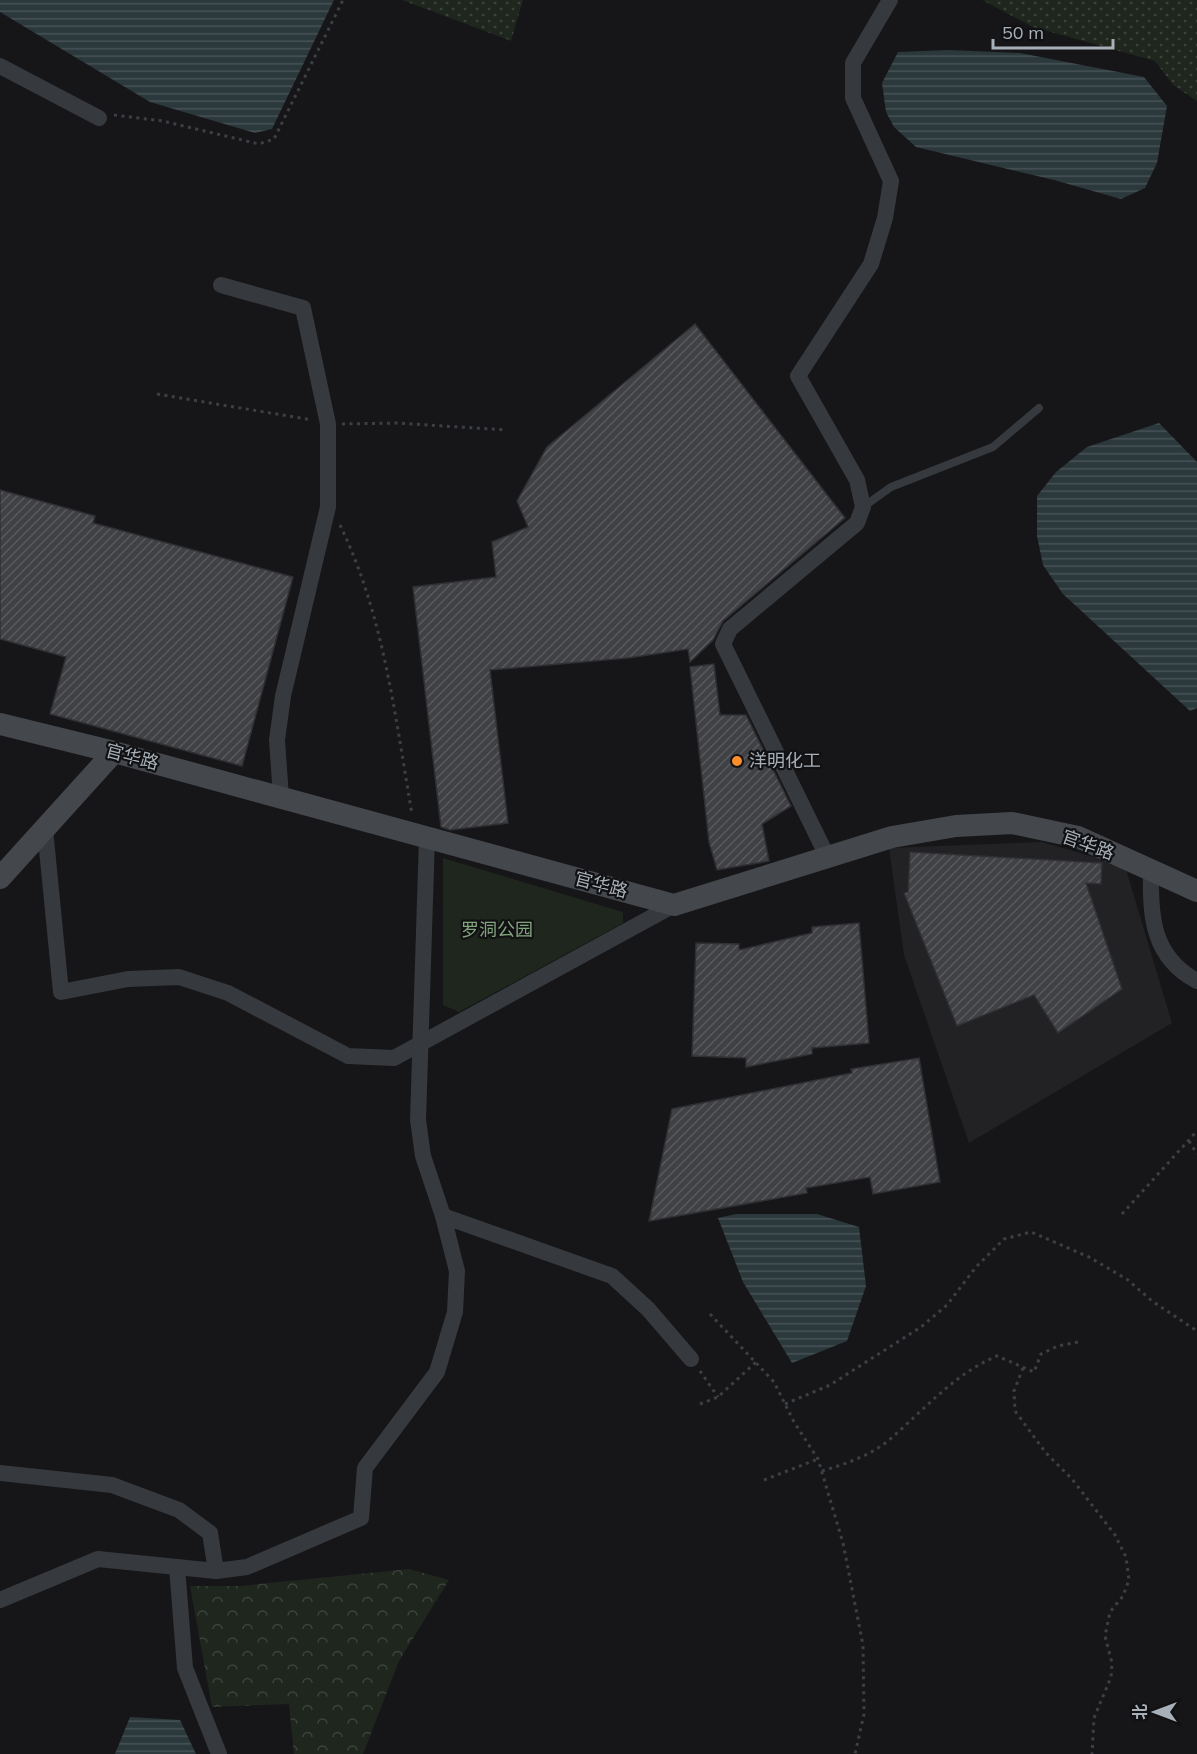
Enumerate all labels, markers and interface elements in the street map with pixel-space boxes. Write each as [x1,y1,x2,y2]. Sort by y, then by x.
scale bar [993,12,1113,50]
text: 50 m [1002,21,1044,44]
street label: 官华路 [103,738,161,775]
place label: 洋明化工 [749,749,821,772]
marker: 洋明化工 [730,754,744,768]
street label: 官华路 [1059,824,1117,865]
street label: 官华路 [572,866,630,903]
park label: 罗洞公园 [461,918,533,941]
north arrow [1125,1682,1185,1742]
text: 北 [1130,1704,1150,1720]

